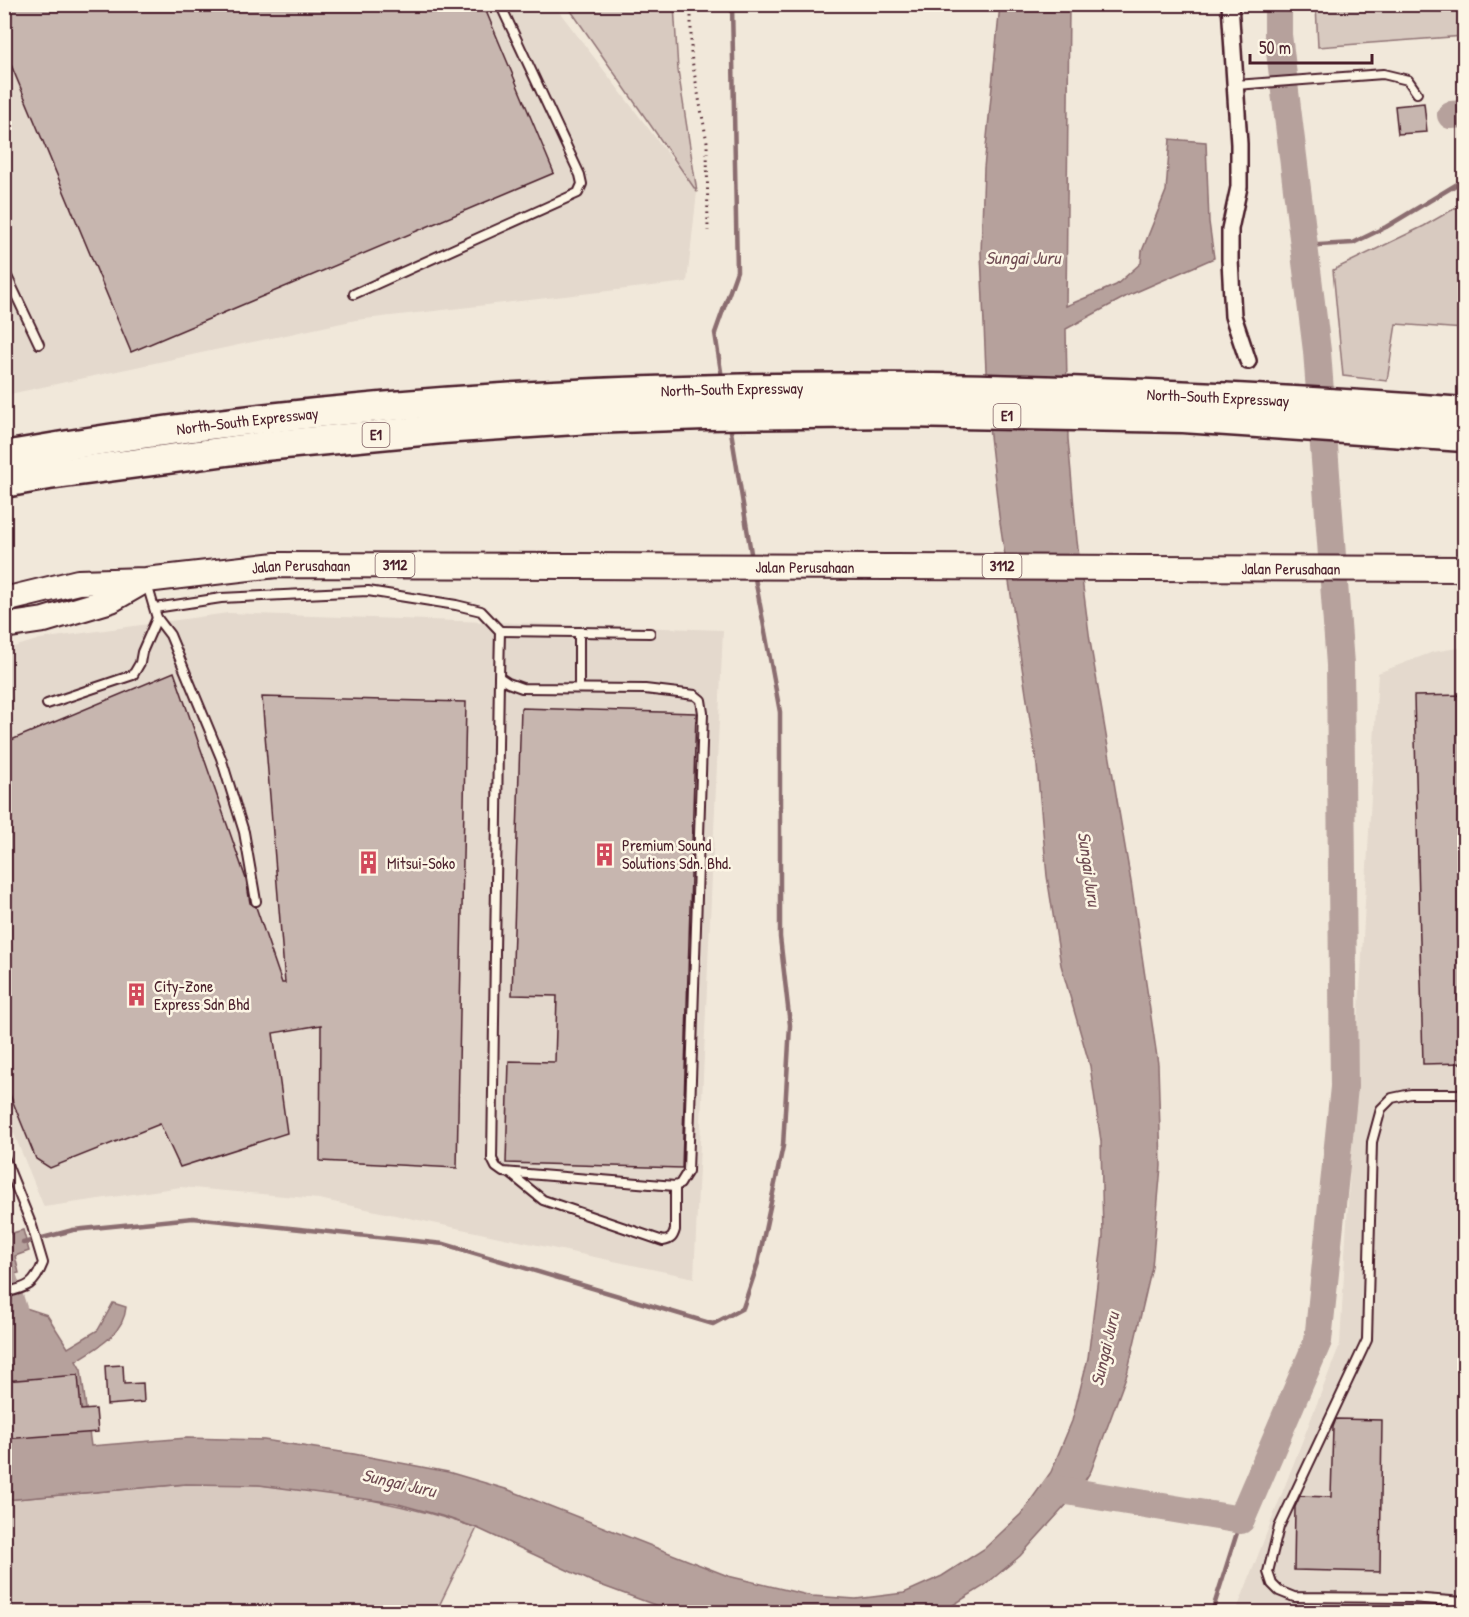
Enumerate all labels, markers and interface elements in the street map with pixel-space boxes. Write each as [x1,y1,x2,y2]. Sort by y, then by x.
scale bar [1250,27,1372,65]
text: 50 m [1259,35,1291,60]
water label: Sungai Juru [986,245,1062,270]
street label: North–South Expressway [660,377,804,401]
street label: North–South Expressway [1146,383,1290,412]
street label: North–South Expressway [175,402,320,440]
road number: E1 [994,404,1020,428]
road number: E1 [362,423,389,447]
road number: 3112 [376,553,414,577]
street label: Jalan Perusahaan [250,554,351,579]
road number: 3112 [982,554,1022,578]
street label: Jalan Perusahaan [755,556,855,578]
street label: Jalan Perusahaan [1241,557,1341,580]
water label: Sungai Juru [1072,830,1107,909]
place label: Premium Sound Solutions Sdn. Bhd. [622,834,731,874]
building icon: Premium Sound Solutions Sdn. Bhd. [591,841,617,867]
building icon: Mitsui-Soko [356,850,382,876]
place label: Mitsui-Soko [387,852,456,874]
place label: City-Zone Express Sdn Bhd [154,975,249,1015]
building icon: City-Zone Express Sdn Bhd [123,982,149,1008]
water label: Sungai Juru [1084,1308,1126,1388]
water label: Sungai Juru [360,1462,440,1504]

